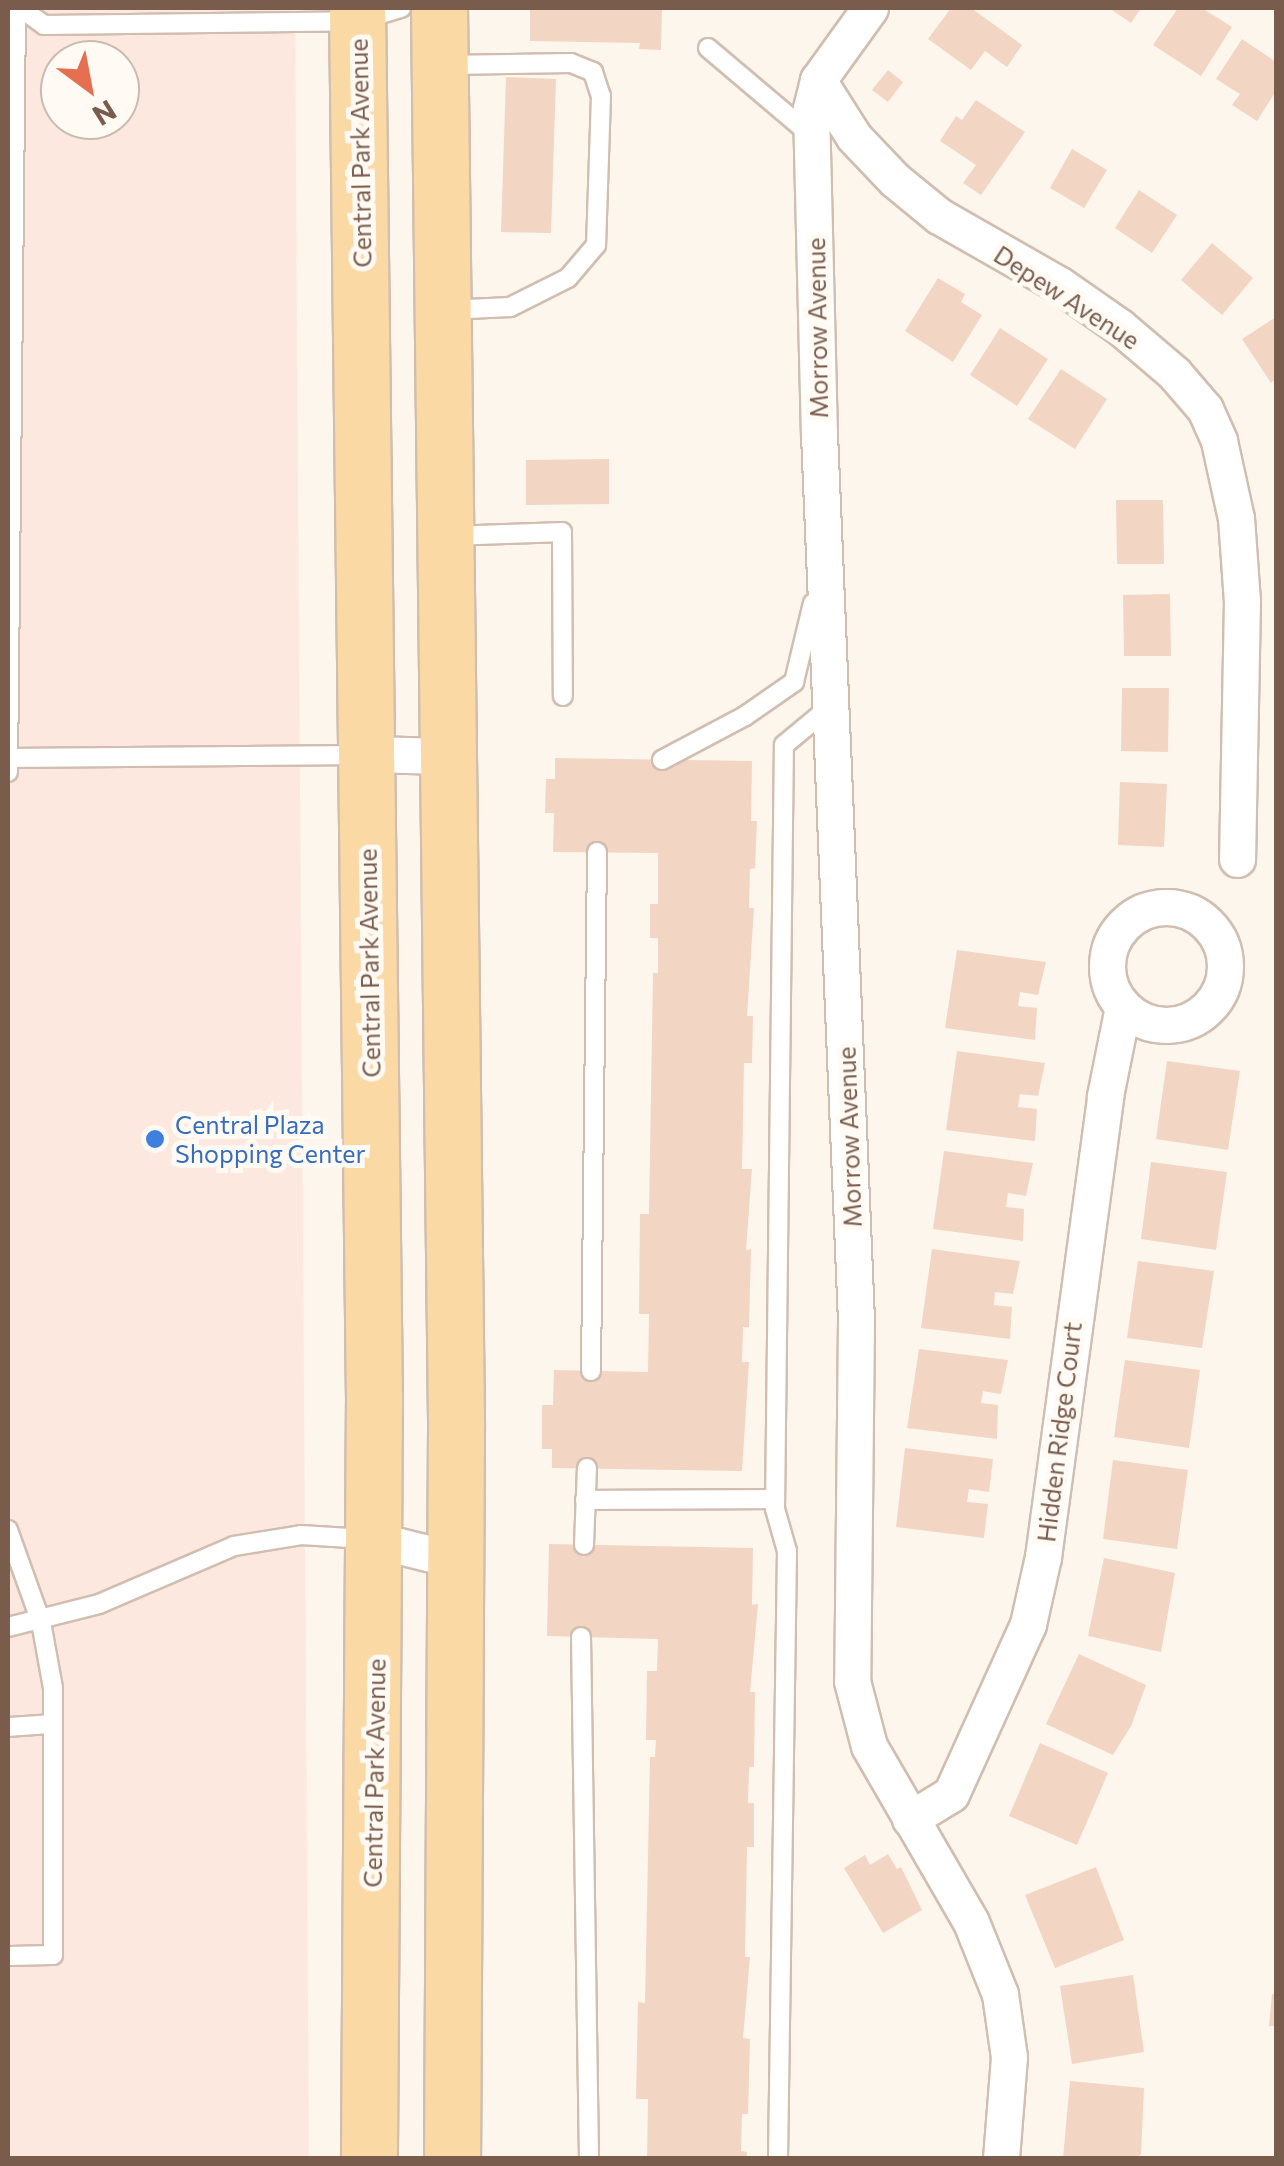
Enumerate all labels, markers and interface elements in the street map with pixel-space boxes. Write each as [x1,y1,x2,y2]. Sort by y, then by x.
street label: Central Park Avenue [343,38,377,268]
north arrow [40,40,140,140]
text: N [87,94,123,134]
street label: Morrow Avenue [800,237,834,419]
street label: Depew Avenue [989,239,1145,355]
street label: Central Park Avenue [352,848,386,1078]
street label: Morrow Avenue [831,1046,867,1228]
place label: Central Plaza Shopping Center [175,1110,365,1169]
marker: Central Plaza Shopping Center [144,1128,166,1150]
street label: Hidden Ridge Court [1031,1320,1087,1544]
street label: Central Park Avenue [357,1658,391,1888]

